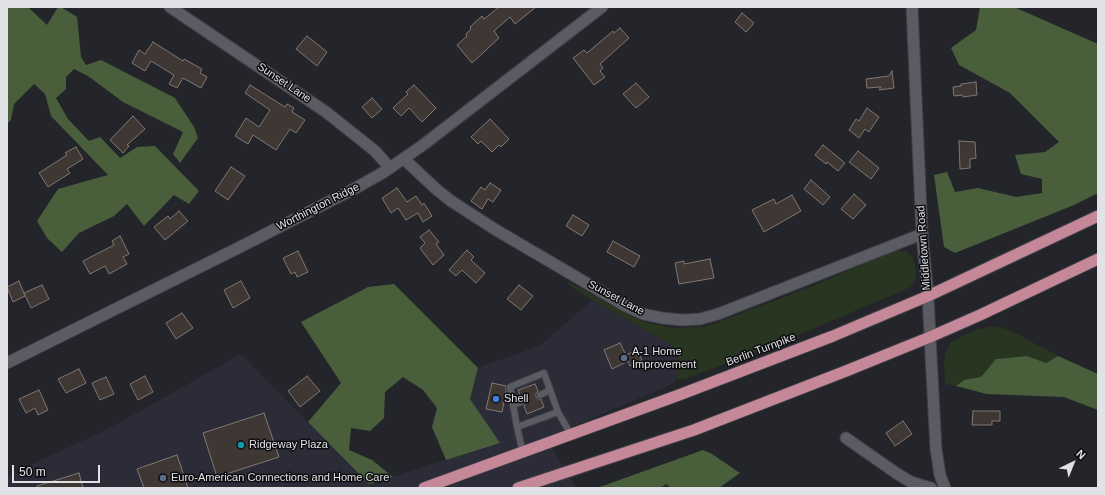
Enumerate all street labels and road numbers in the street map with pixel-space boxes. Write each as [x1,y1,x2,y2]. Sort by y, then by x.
street label: Sunset Lane [255,60,313,106]
street label: Worthington Ridge [275,180,361,234]
street label: Middletown Road [914,205,934,291]
street label: Sunset Lane [586,278,646,318]
street label: Berlin Turnpike [724,331,798,369]

